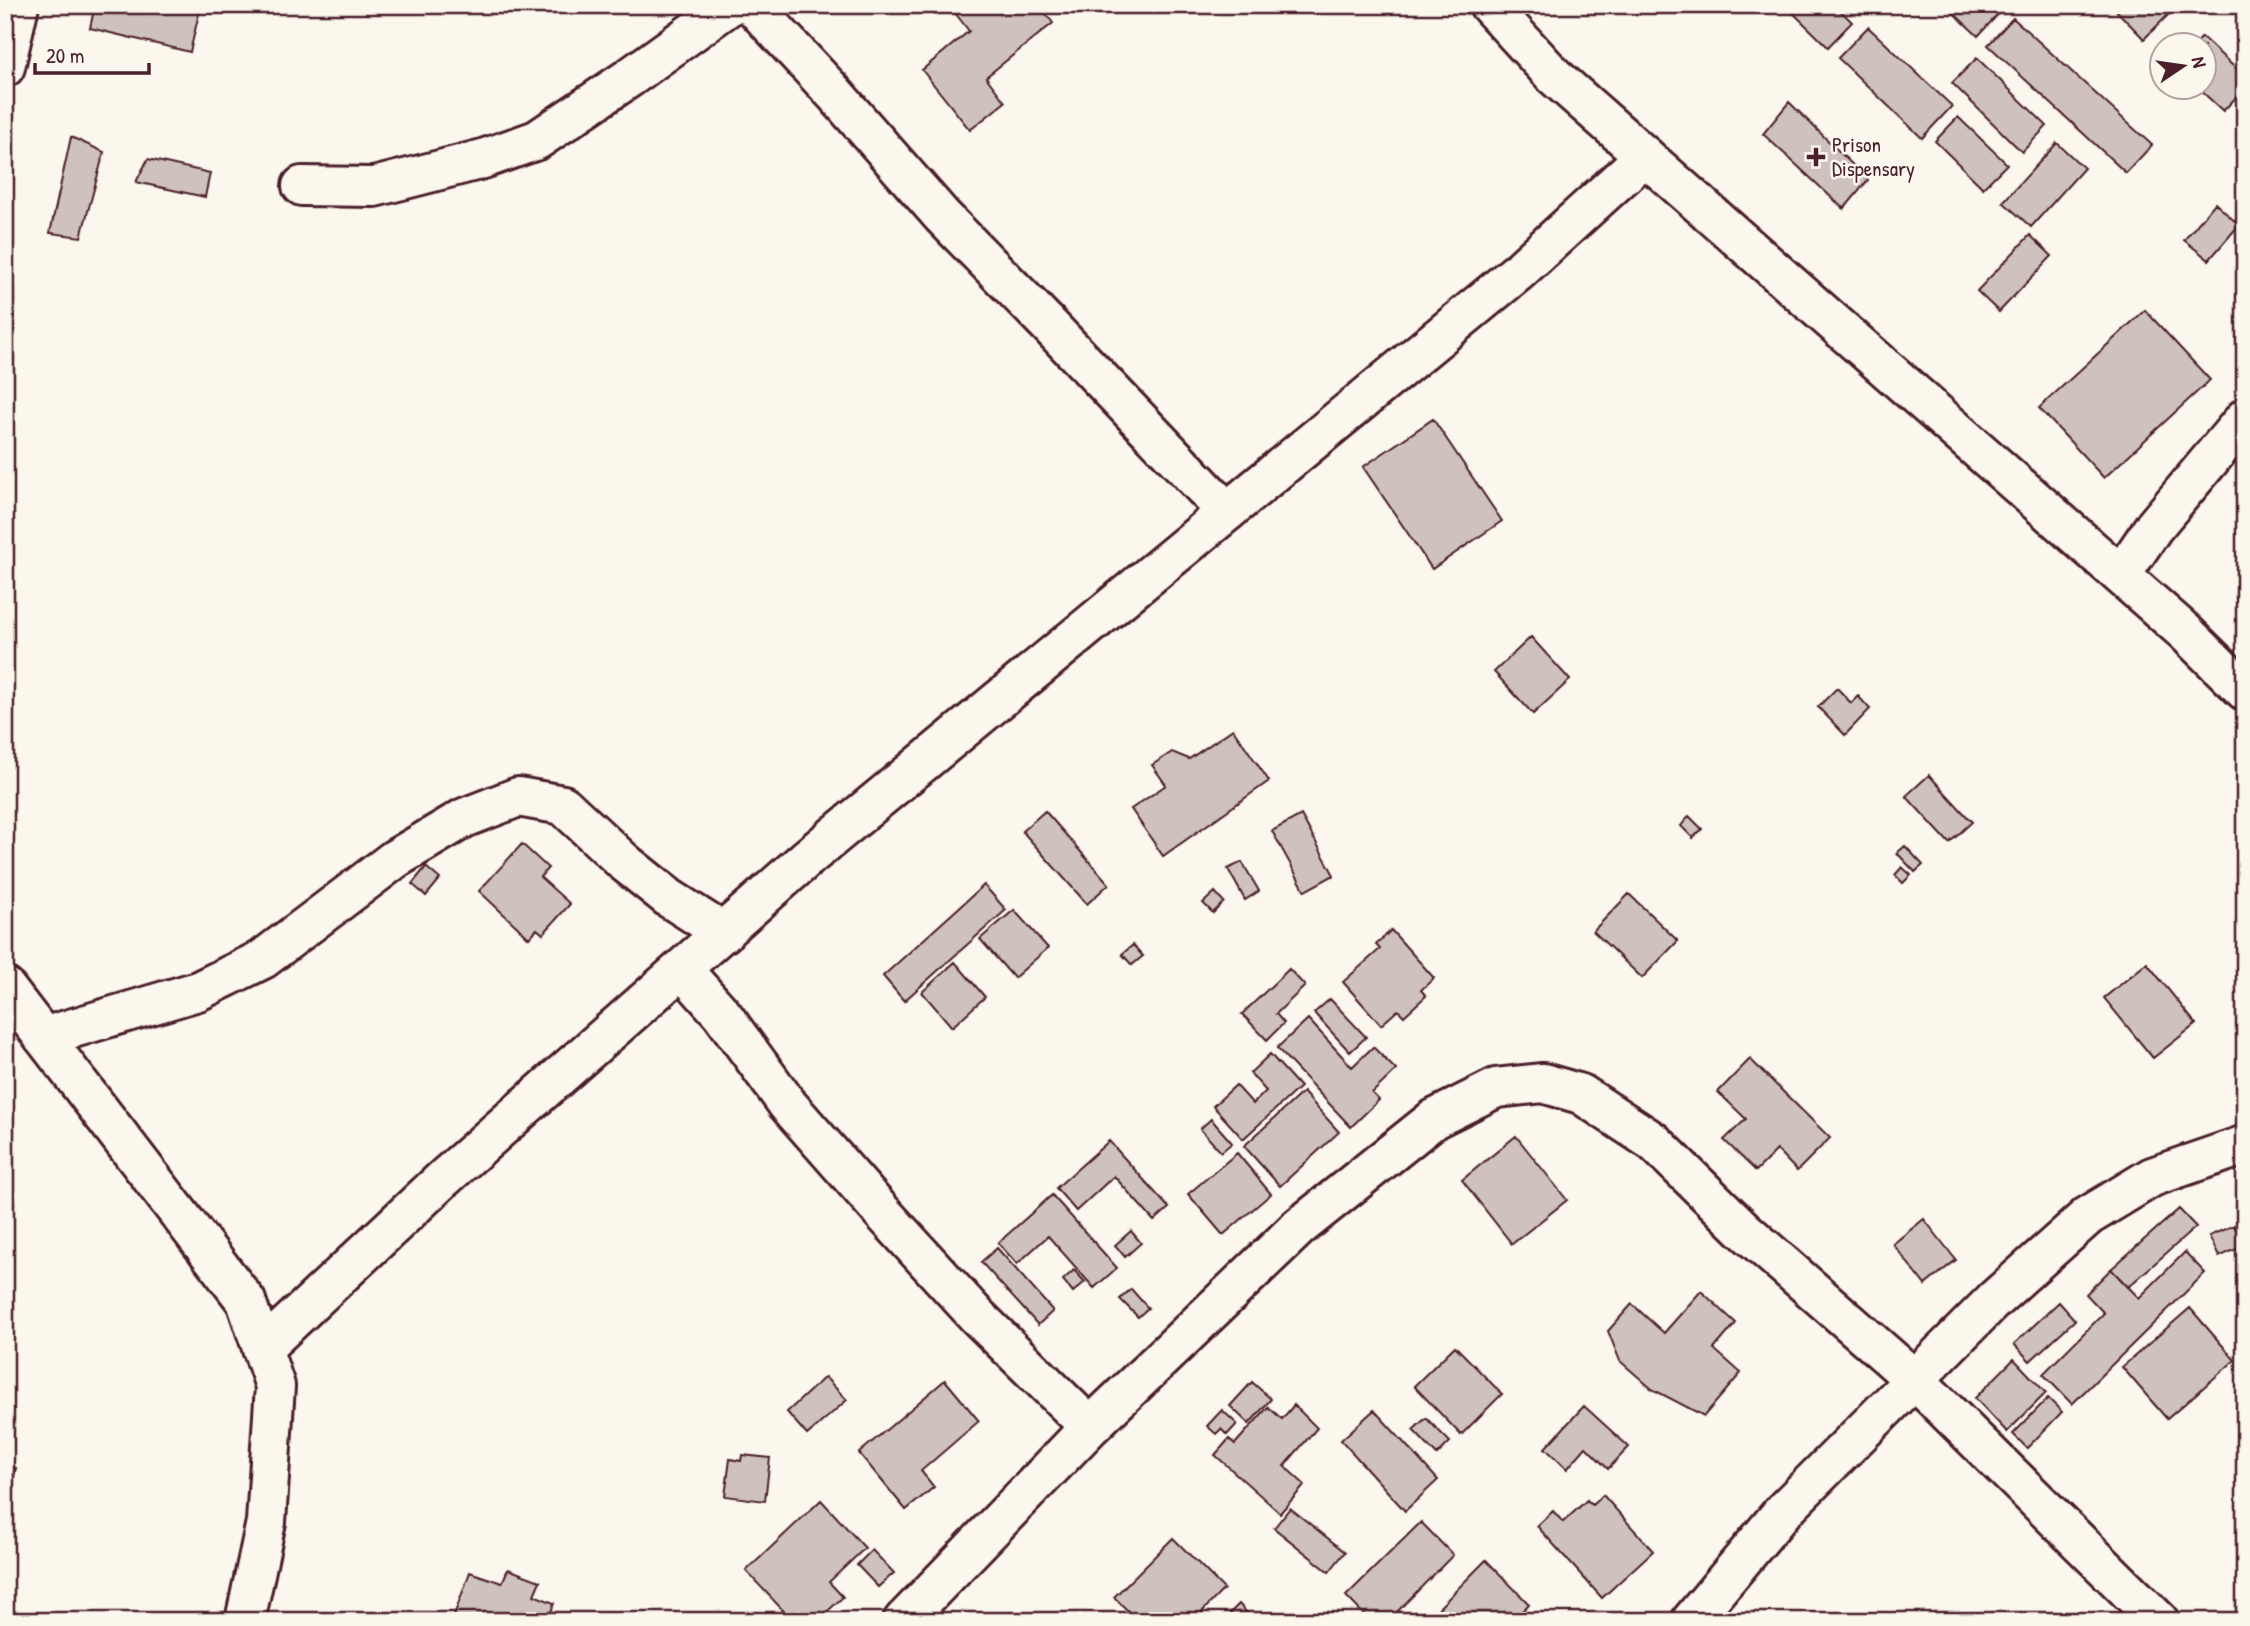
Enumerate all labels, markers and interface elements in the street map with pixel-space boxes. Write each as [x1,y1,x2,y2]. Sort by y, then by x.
scale bar [35,32,149,76]
north arrow [2148,32,2218,102]
text: 20 m [46,41,84,70]
text: N [2186,54,2213,70]
place label: Prison Dispensary [1832,130,1915,183]
marker: Prison Dispensary [1806,147,1826,167]

